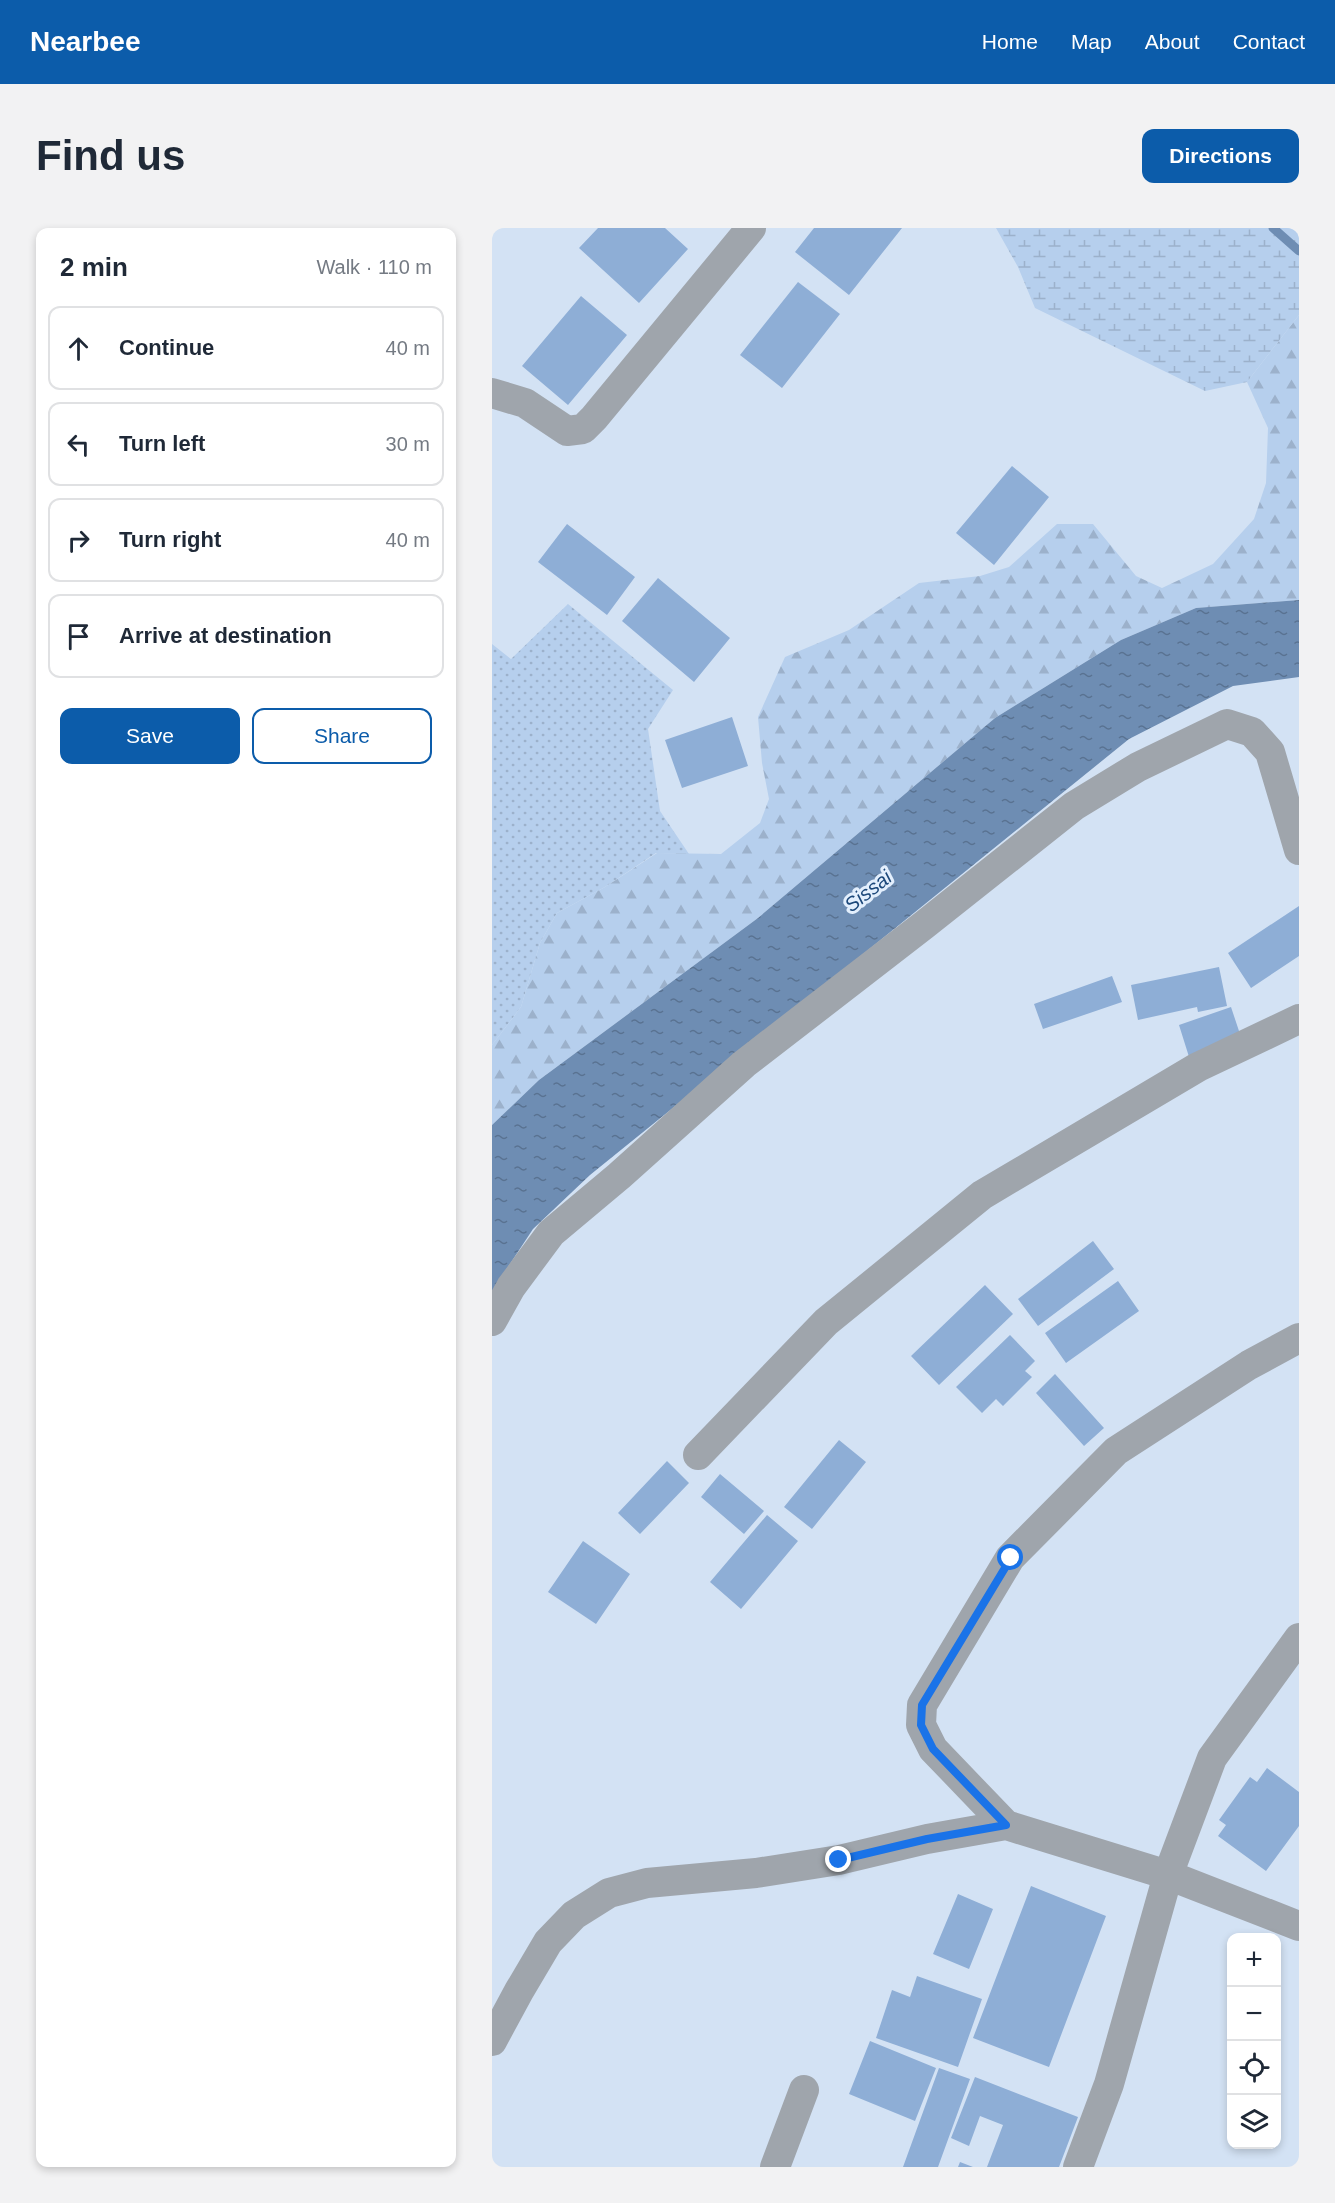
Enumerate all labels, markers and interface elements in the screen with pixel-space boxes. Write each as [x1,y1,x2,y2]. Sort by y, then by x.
text: Nearbee [30,26,141,57]
text: Home [982,30,1038,53]
text: Map [1071,30,1112,53]
text: About [1145,30,1200,53]
text: Contact [1233,30,1305,53]
button: Directions [1142,129,1299,183]
text: Find us [36,132,185,179]
text: 2 min [60,252,128,282]
text: Walk · 110 m [316,256,432,278]
icon: ahead [62,332,95,365]
text: Continue [119,335,214,360]
text: 40 m [386,337,430,359]
icon: left [62,428,95,461]
text: Turn left [119,431,205,456]
text: 30 m [386,433,430,455]
icon: right [62,524,95,557]
text: Turn right [119,527,221,552]
text: 40 m [386,529,430,551]
icon: arrive [62,620,95,653]
text: Arrive at destination [119,623,332,648]
button: Save [60,708,240,764]
button: Share [252,708,432,764]
water label: Sissai [840,866,896,916]
route start [997,1544,1023,1570]
route end [825,1846,851,1872]
map controls [1227,1933,1281,2149]
button: + [1227,1933,1281,1987]
button: − [1227,1987,1281,2041]
button: locate [1227,2041,1281,2095]
button: layers [1227,2095,1281,2149]

